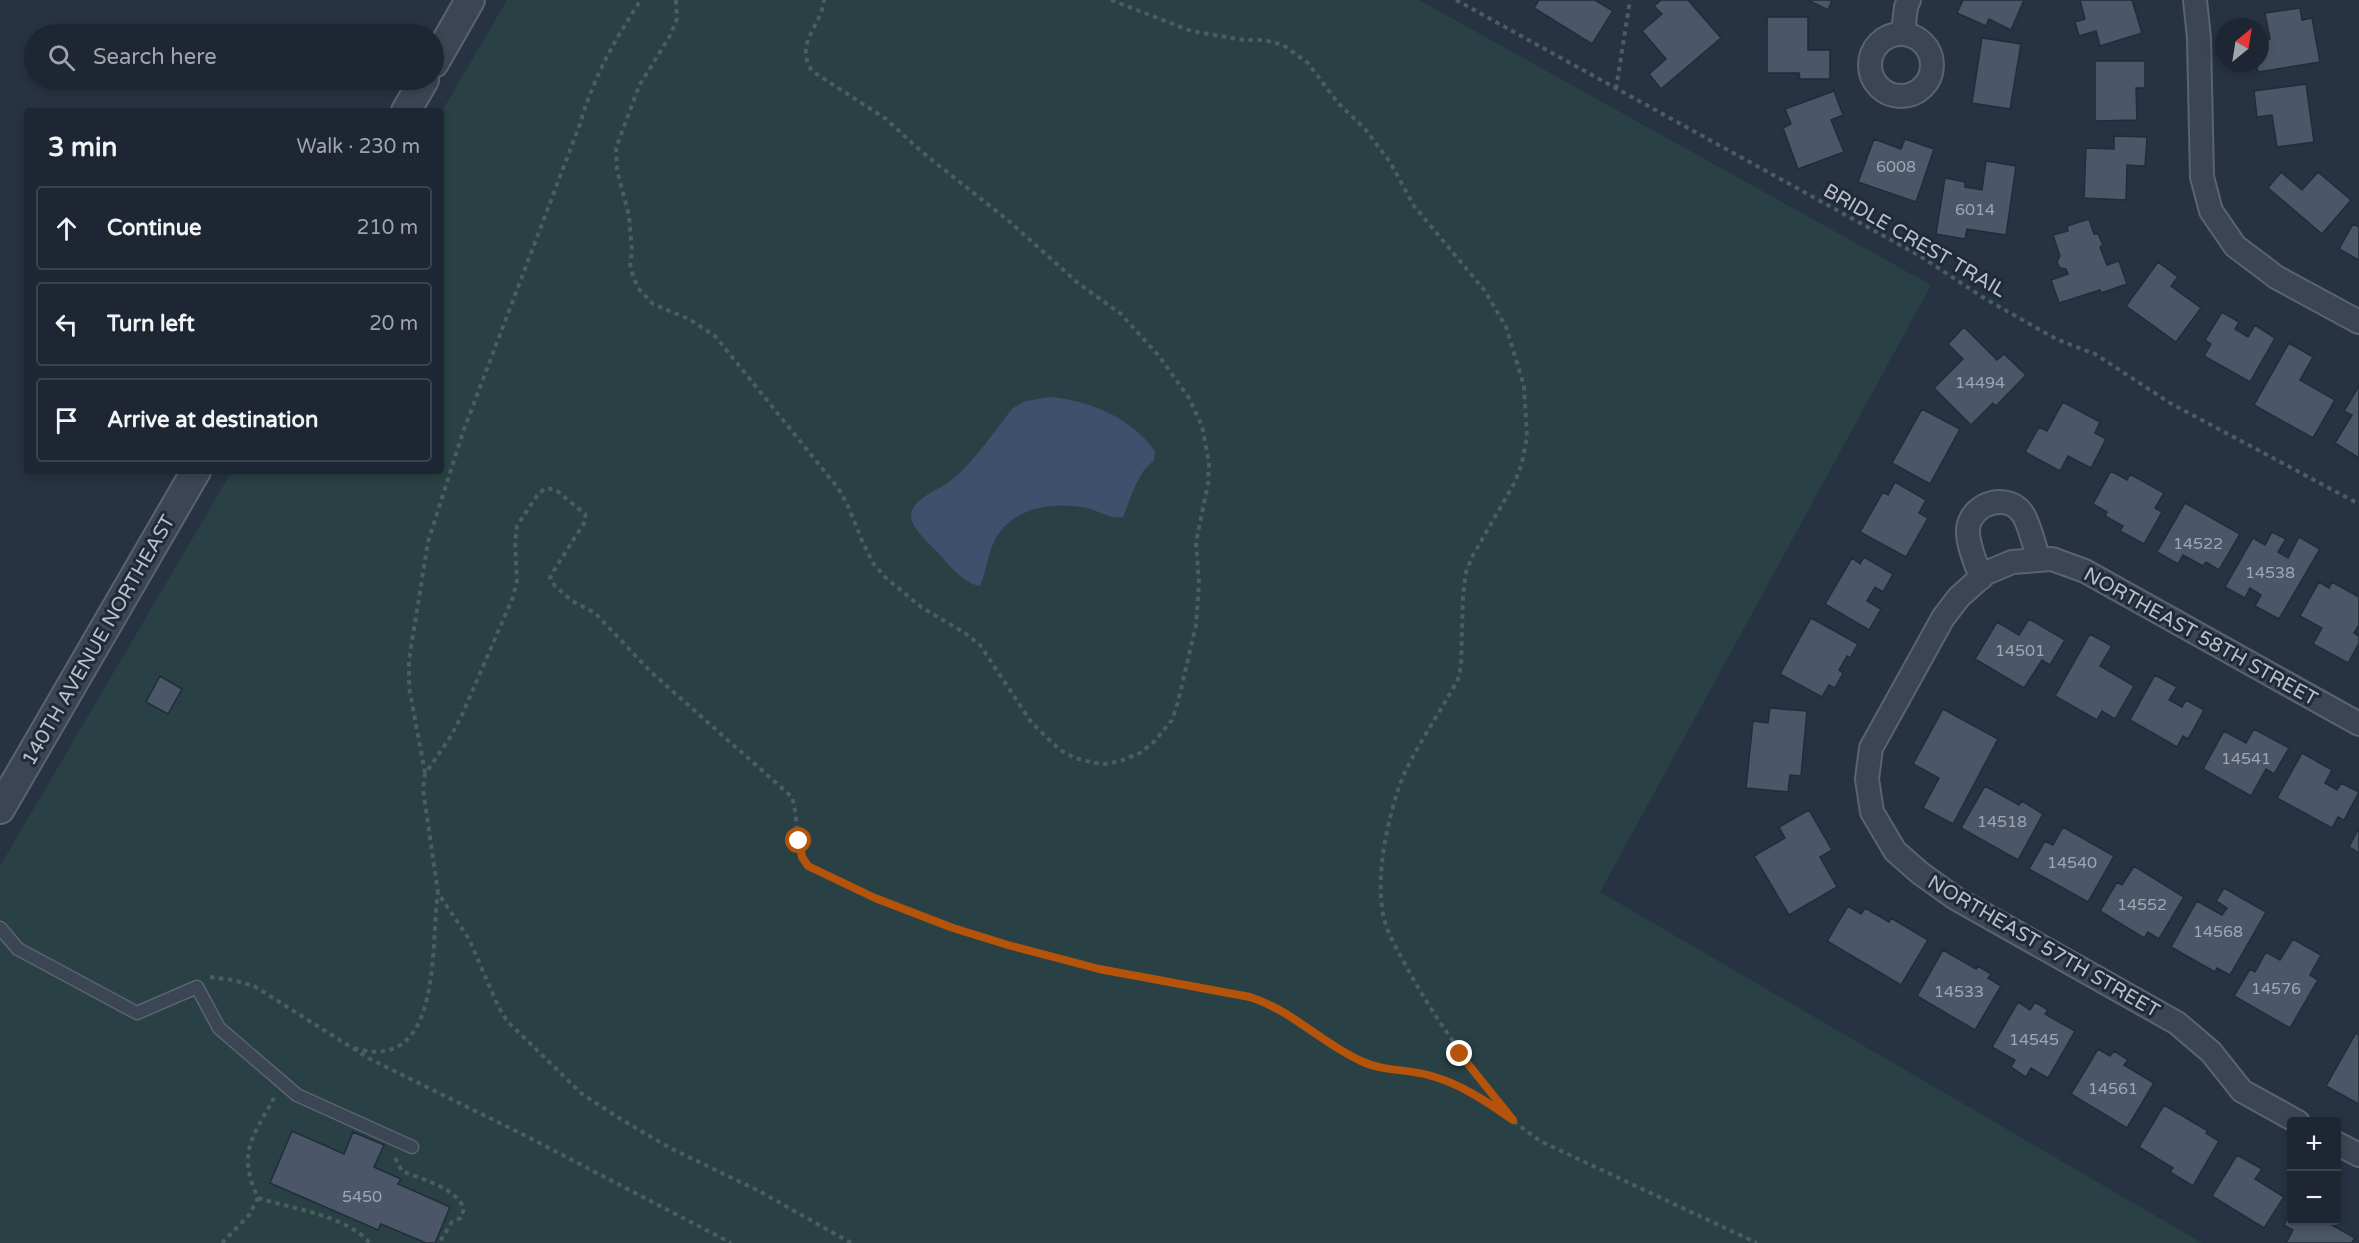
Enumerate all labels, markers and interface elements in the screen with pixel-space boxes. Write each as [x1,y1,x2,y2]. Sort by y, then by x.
north arrow [2215,18,2269,72]
search box [24,24,444,90]
icon: search [45,41,78,74]
text: Search here [93,44,217,70]
text: 3 min [48,132,117,163]
text: Walk · 230 m [297,135,420,159]
house number: 6008 [1876,157,1916,177]
street label: BRIDLE CREST TRAIL [1819,179,2010,303]
house number: 6014 [1955,200,1995,220]
icon: ahead [50,212,83,245]
text: Continue [107,215,202,241]
text: 210 m [357,216,418,240]
icon: left [50,308,83,341]
text: Turn left [107,311,195,337]
text: 20 m [369,312,418,336]
house number: 14494 [1955,373,2005,393]
icon: arrive [50,404,83,437]
text: Arrive at destination [107,407,318,433]
street label: 140TH AVENUE NORTHEAST [17,511,181,770]
house number: 14522 [2173,534,2223,554]
street label: NORTHEAST 58TH STREET [2079,562,2322,711]
house number: 14538 [2245,563,2295,583]
house number: 14501 [1995,641,2045,661]
house number: 14541 [2221,749,2271,769]
house number: 14518 [1977,812,2027,832]
route start [785,827,811,853]
house number: 14540 [2047,853,2097,873]
street label: NORTHEAST 57TH STREET [1923,871,2164,1023]
house number: 14552 [2117,895,2167,915]
house number: 14568 [2193,922,2243,942]
house number: 14576 [2251,979,2301,999]
house number: 14533 [1934,982,1984,1002]
house number: 14545 [2009,1030,2059,1050]
route end [1446,1040,1472,1066]
house number: 14561 [2088,1079,2138,1099]
map controls [2287,1117,2341,1225]
button: + [2287,1117,2341,1171]
button: − [2287,1171,2341,1225]
house number: 5450 [342,1187,382,1207]

